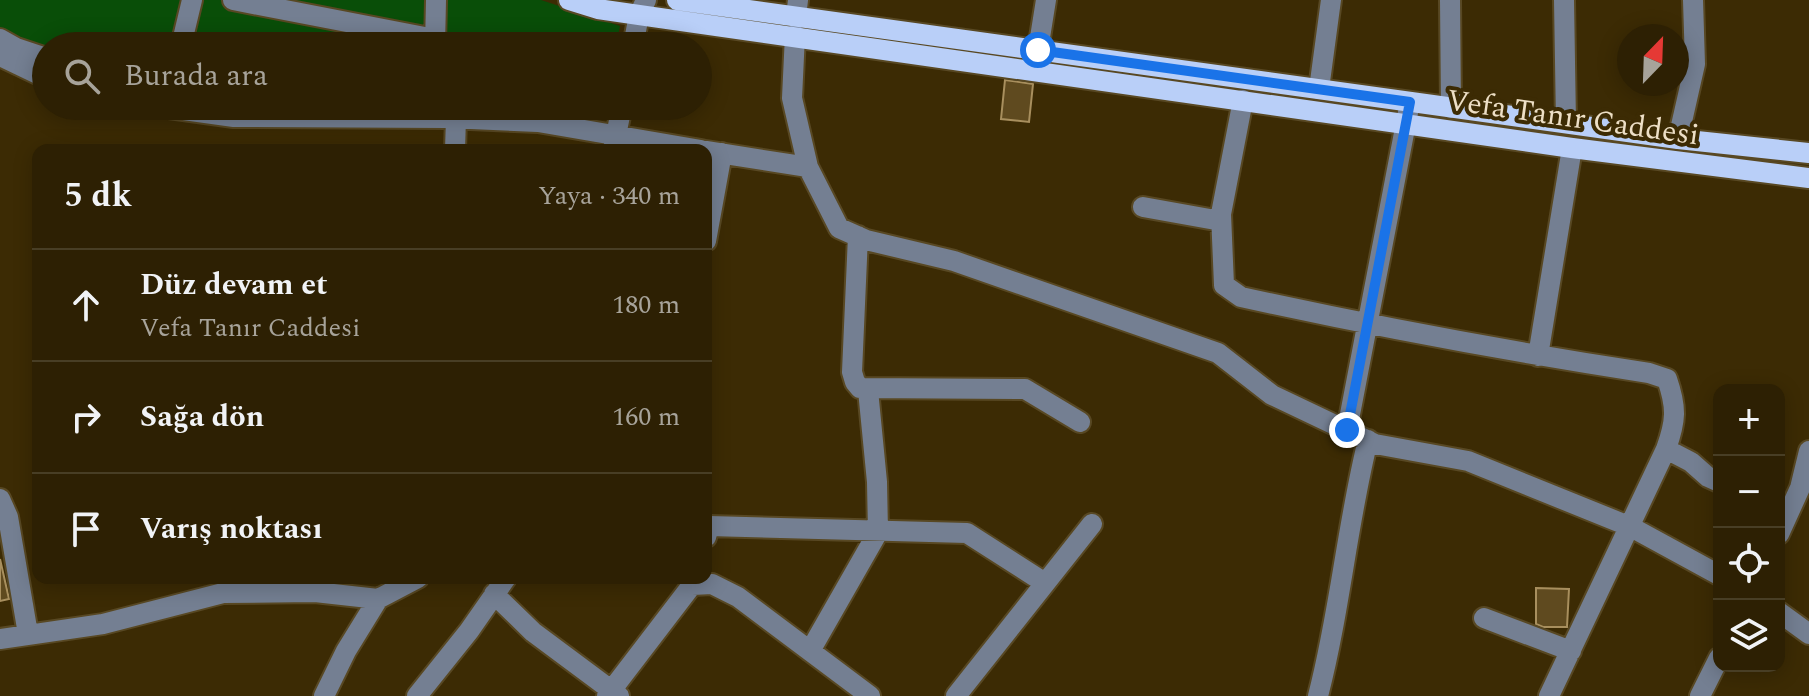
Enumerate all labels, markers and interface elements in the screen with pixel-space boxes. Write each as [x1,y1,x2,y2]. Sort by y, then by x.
north arrow [1617,24,1689,96]
search box [32,32,712,120]
route start [1020,32,1056,68]
text: Burada ara [124,53,268,99]
icon: search [60,54,104,98]
street label: Vefa Tanır Caddesi [1444,78,1702,158]
text: 5 dk [64,170,132,222]
text: Yaya · 340 m [538,176,680,216]
text: Düz devam et [140,262,328,308]
icon: ahead [64,283,108,327]
text: 180 m [612,285,680,325]
text: Vefa Tanır Caddesi [140,308,360,348]
map controls [1713,384,1785,672]
button: + [1713,384,1785,456]
text: Sağa dön [140,394,264,440]
icon: right [64,395,108,439]
text: 160 m [612,397,680,437]
route end [1329,412,1365,448]
button: − [1713,456,1785,528]
text: Varış noktası [140,506,322,552]
icon: arrive [64,507,108,551]
button: locate [1713,528,1785,600]
button: layers [1713,600,1785,672]

